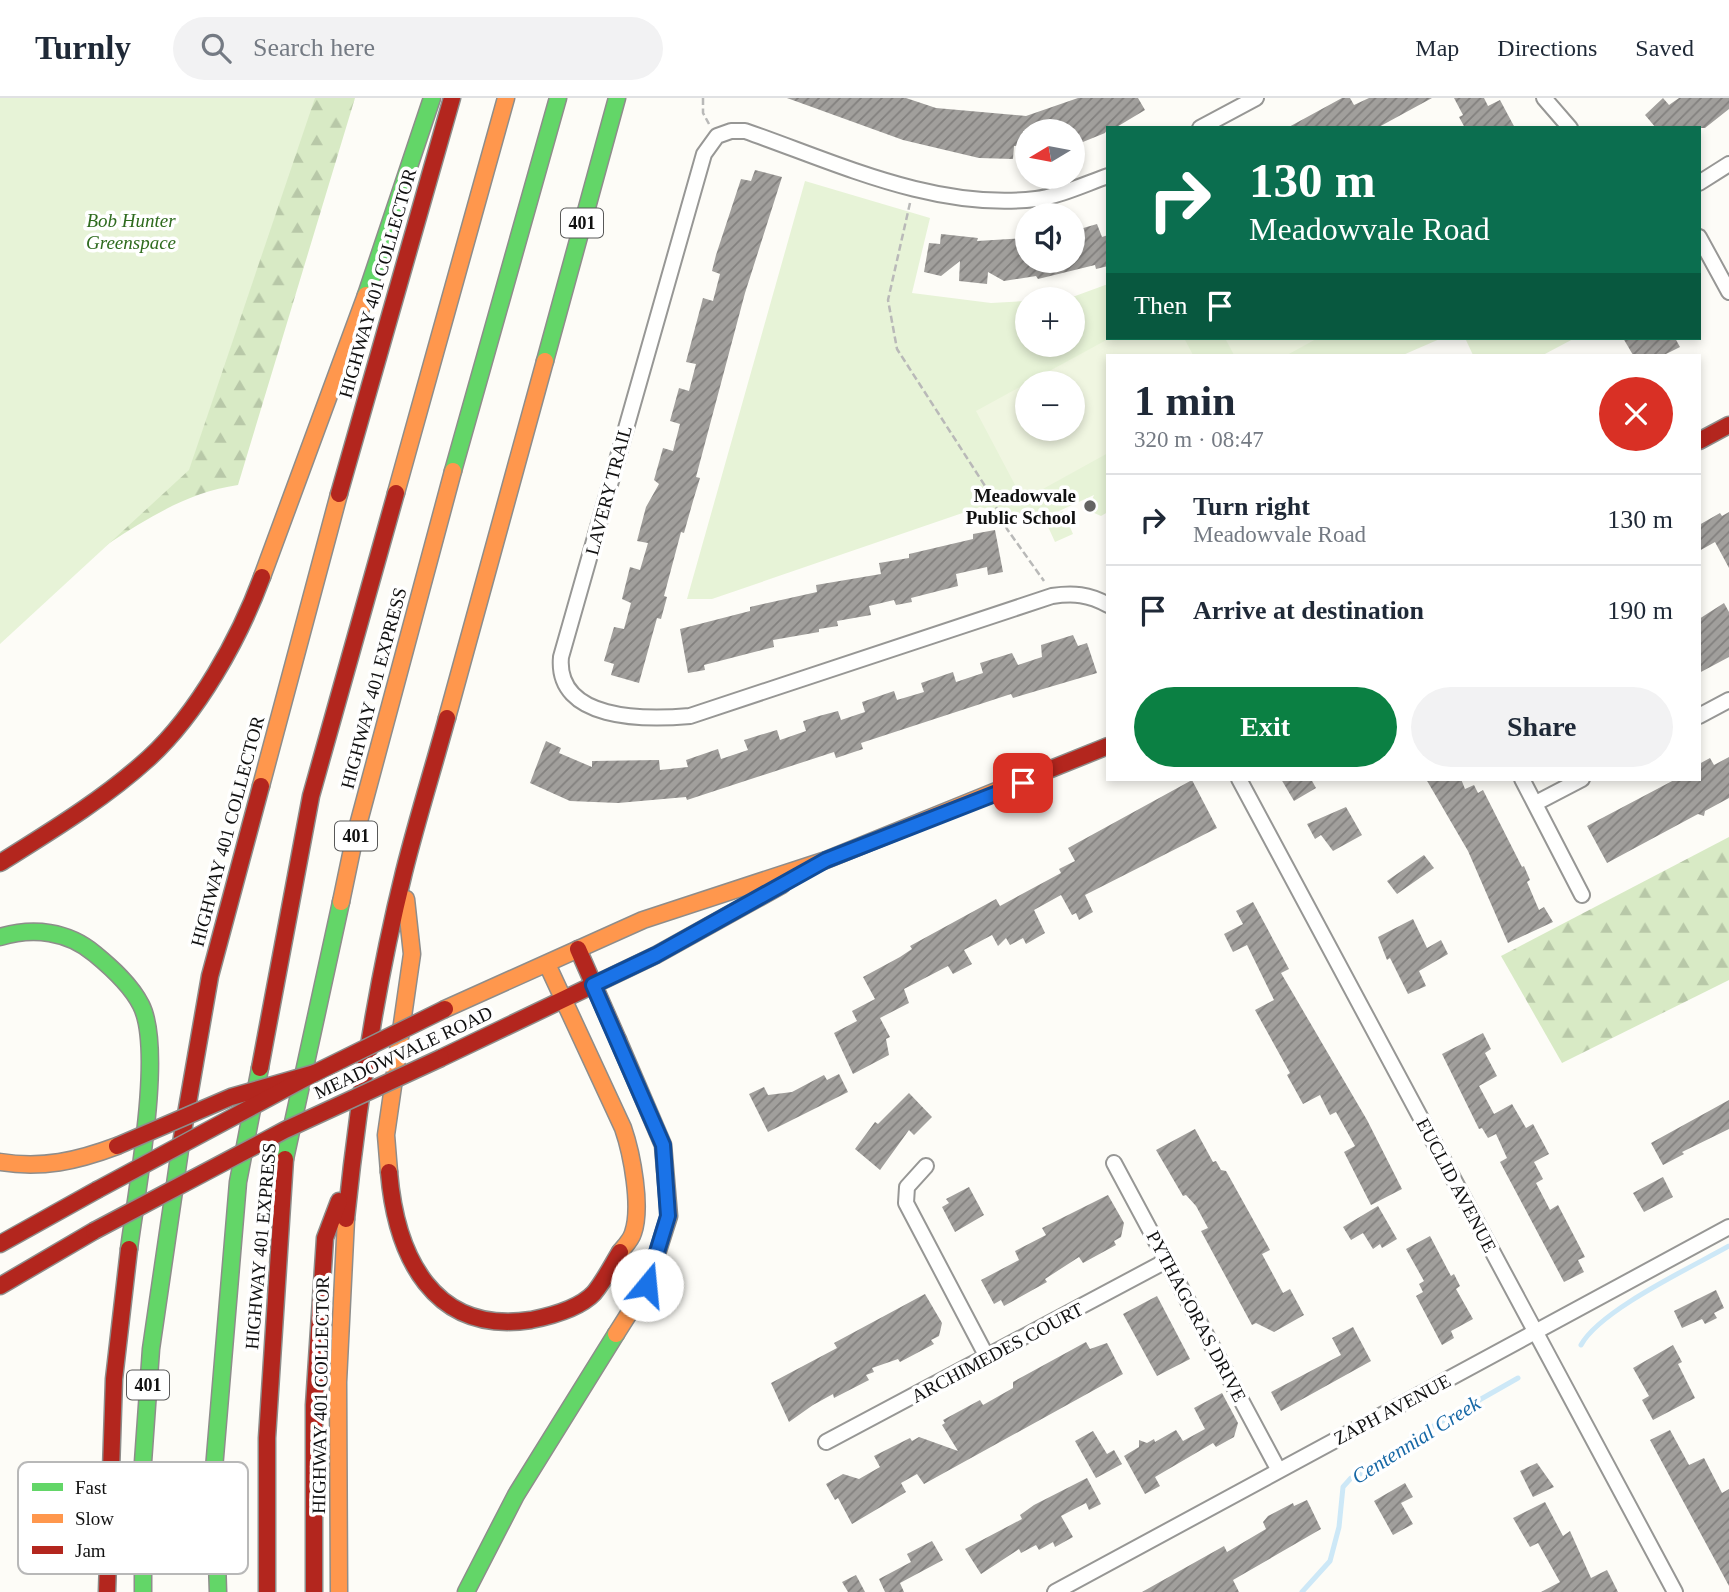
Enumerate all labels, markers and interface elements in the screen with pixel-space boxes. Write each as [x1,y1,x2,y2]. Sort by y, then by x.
search box [173,17,663,80]
icon: search [197,29,235,67]
text: Turnly [35,30,131,66]
text: Search here [253,33,375,62]
text: Map [1415,35,1459,61]
text: Directions [1497,35,1597,61]
text: Saved [1635,35,1694,61]
north arrow [1015,119,1085,189]
map controls [1015,119,1085,441]
text: 130 m [1249,153,1376,208]
icon: right [1134,154,1225,245]
street label: HIGHWAY 401 COLLECTOR [335,166,420,400]
button: sound [1015,203,1085,273]
road number: 401 [561,208,603,238]
park label: Bob Hunter Greenspace [86,210,176,253]
text: Meadowvale Road [1249,211,1490,247]
button: + [1015,287,1085,357]
icon: arrive [1201,287,1239,325]
text: Then [1134,291,1187,320]
button: − [1015,371,1085,441]
button: close [1599,377,1673,451]
text: 1 min [1134,378,1236,424]
street label: LAVERY TRAIL [581,423,636,557]
text: 320 m · 08:47 [1134,427,1264,452]
place label: Meadowvale Public School [966,485,1076,528]
text: Turn right [1193,492,1310,521]
marker: Meadowvale Public School [1082,498,1098,514]
icon: right [1134,501,1172,539]
text: 130 m [1607,505,1673,534]
text: Meadowvale Road [1193,522,1366,547]
street label: HIGHWAY 401 EXPRESS [336,585,410,791]
icon: arrive [1134,592,1172,630]
text: Arrive at destination [1193,596,1424,625]
text: 190 m [1607,596,1673,625]
button: Exit [1134,687,1397,767]
button: Share [1411,687,1673,767]
street label: HIGHWAY 401 COLLECTOR [187,713,268,949]
pin [993,753,1053,813]
icon: arrive [1004,764,1042,802]
road number: 401 [335,822,377,850]
street label: MEADOWVALE ROAD [311,1002,496,1103]
street label: EUCLID AVENUE [1412,1115,1501,1256]
street label: HIGHWAY 401 EXPRESS [241,1142,280,1350]
street label: PYTHAGORAS DRIVE [1143,1227,1251,1405]
position arrow [610,1248,684,1322]
street label: HIGHWAY 401 COLLECTOR [308,1276,333,1514]
street label: ARCHIMEDES COURT [908,1298,1087,1407]
road number: 401 [127,1370,169,1400]
street label: ZAPH AVENUE [1330,1370,1454,1449]
water label: Centennial Creek [1347,1391,1485,1489]
legend [18,1462,248,1574]
text: Fast [75,1477,107,1498]
text: Slow [75,1508,114,1529]
text: Jam [75,1540,106,1561]

